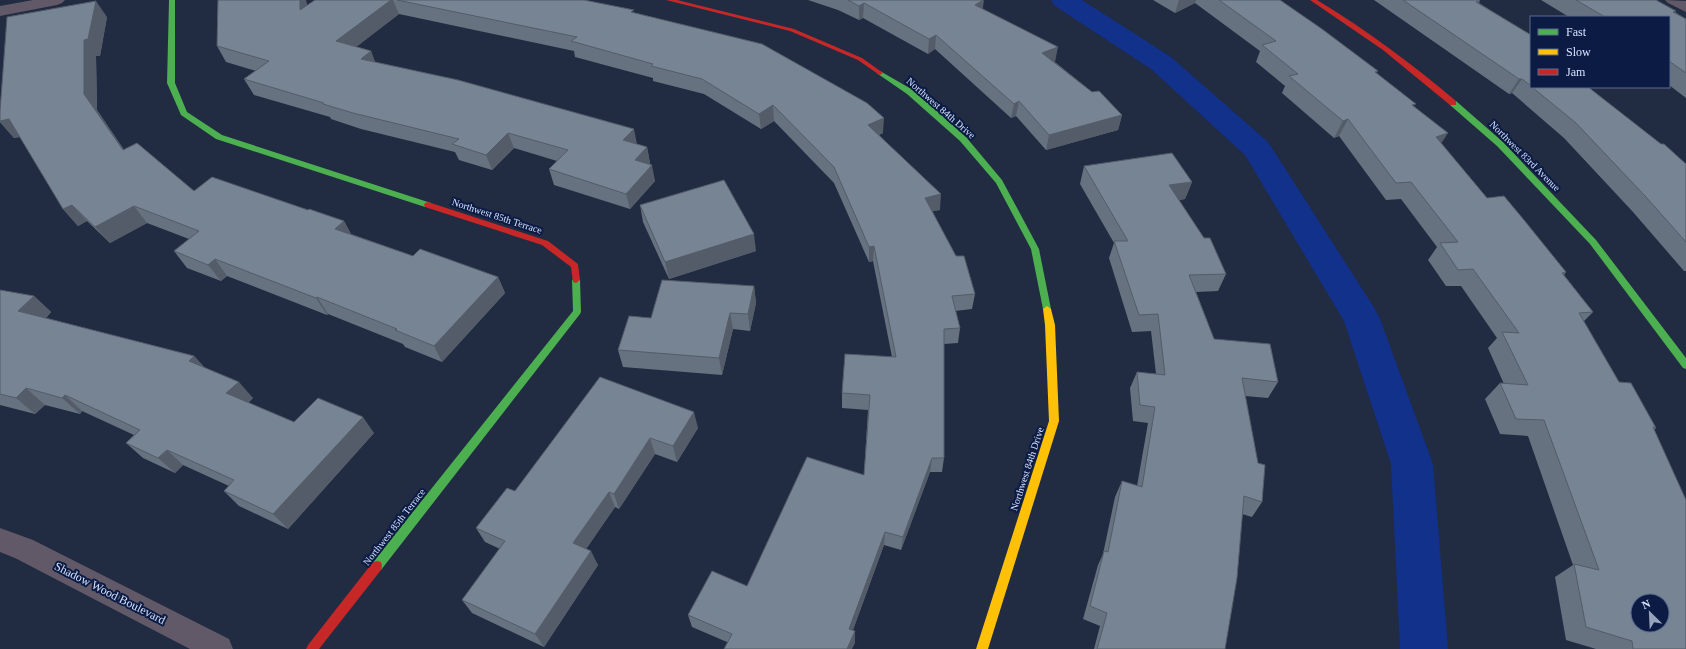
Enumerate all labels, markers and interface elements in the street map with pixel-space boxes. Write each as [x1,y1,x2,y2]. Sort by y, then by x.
legend [1530,16,1670,88]
text: Fast [1566,25,1587,39]
text: Slow [1566,45,1591,59]
text: Jam [1566,65,1586,79]
street label: Northwest 84th Drive [904,75,978,141]
street label: Northwest 83rd Avenue [1488,119,1563,194]
street label: Northwest 85th Terrace [451,196,544,236]
street label: Northwest 84th Drive [1008,425,1046,512]
street label: Northwest 85th Terrace [361,486,428,567]
street label: Shadow Wood Boulevard [52,559,168,627]
north arrow [1630,593,1670,633]
text: N [1640,597,1652,611]

